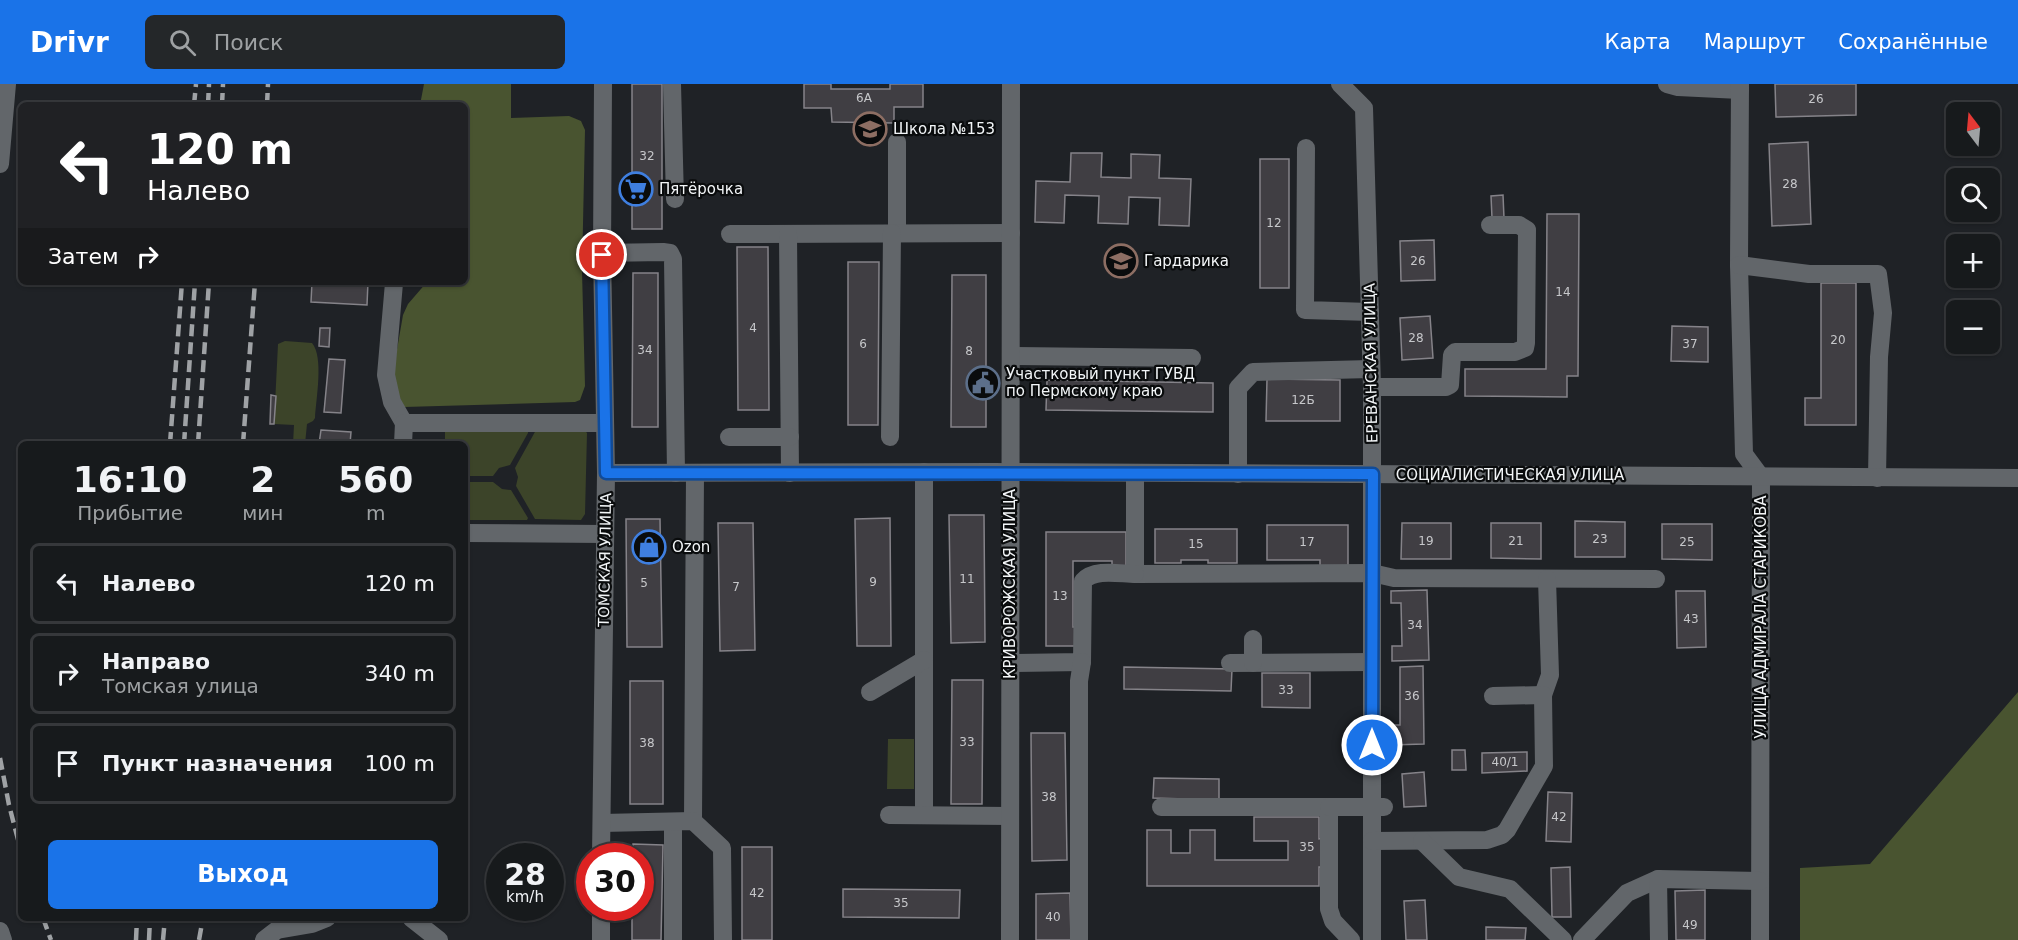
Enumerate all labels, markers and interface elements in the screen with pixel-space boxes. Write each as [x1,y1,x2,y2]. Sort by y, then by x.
search box [145,15,565,69]
text: Drivr [30,26,109,59]
icon: search [166,26,199,59]
text: Поиск [214,30,283,55]
text: Карта [1605,30,1671,54]
text: Маршрут [1704,30,1805,54]
text: Сохранённые [1838,30,1988,54]
house number: 6А [856,91,873,105]
house number: 26 [1808,92,1824,106]
north arrow [1946,102,2000,156]
map controls [1946,102,2000,354]
school or university icon: Школа №153 [852,111,888,147]
place label: Школа №153 [893,120,995,138]
text: 120 m [147,125,293,174]
icon: left [48,126,126,204]
house number: 32 [639,149,655,163]
button: search [1946,168,2000,222]
supermarket icon: Пятёрочка [618,171,654,207]
text: Налево [147,175,250,206]
house number: 28 [1782,177,1798,191]
place label: Пятёрочка [659,180,743,198]
house number: 12 [1266,216,1282,230]
pin [576,229,627,280]
button: + [1946,234,2000,288]
icon: arrive [585,238,618,271]
icon: right [131,240,164,273]
school or university icon: Гардарика [1103,243,1139,279]
text: Затем [48,244,119,269]
place label: Гардарика [1144,252,1229,270]
house number: 26 [1410,254,1426,268]
street label: ЕРЕВАНСКАЯ УЛИЦА [1361,282,1381,443]
house number: 14 [1555,285,1571,299]
button: − [1946,300,2000,354]
house number: 4 [749,321,757,335]
house number: 28 [1408,331,1424,345]
house number: 20 [1830,333,1846,347]
house number: 6 [859,337,867,351]
house number: 37 [1682,337,1698,351]
house number: 34 [637,343,653,357]
house number: 8 [965,344,973,358]
public building icon: Участковый пункт ГУВД по Пермскому краю [965,365,1001,401]
place label: Участковый пункт ГУВД по Пермскому краю [1006,365,1195,400]
house number: 12Б [1291,393,1315,407]
text: 16:10 [73,459,187,500]
text: 2 [250,459,275,500]
text: 560 [338,459,413,500]
street label: СОЦИАЛИСТИЧЕСКАЯ УЛИЦА [1396,466,1625,484]
street label: КРИВОРОЖСКАЯ УЛИЦА [1001,488,1019,679]
street label: ТОМСКАЯ УЛИЦА [595,492,615,628]
street label: УЛИЦА АДМИРАЛА СТАРИКОВА [1752,495,1770,739]
text: Прибытие [77,501,183,525]
text: мин [242,501,283,525]
text: m [366,501,385,525]
shop icon: Ozon [631,529,667,565]
house number: 23 [1592,532,1608,546]
house number: 19 [1418,534,1434,548]
house number: 21 [1508,534,1524,548]
house number: 17 [1299,535,1315,549]
house number: 25 [1679,535,1695,549]
house number: 15 [1188,537,1204,551]
place label: Ozon [672,538,710,556]
icon: left [51,567,84,600]
text: Налево [102,571,195,596]
text: 120 m [365,571,435,596]
house number: 11 [959,572,975,586]
house number: 9 [869,575,877,589]
house number: 5 [640,576,648,590]
house number: 7 [732,580,740,594]
house number: 13 [1052,589,1068,603]
house number: 43 [1683,612,1699,626]
house number: 34 [1407,618,1423,632]
text: Направо [102,649,210,674]
icon: right [51,657,84,690]
text: 340 m [365,661,435,686]
text: Томская улица [102,674,259,698]
house number: 33 [1278,683,1294,697]
house number: 36 [1404,689,1420,703]
position arrow [1340,713,1404,777]
house number: 33 [959,735,975,749]
house number: 38 [639,736,655,750]
icon: arrive [51,747,84,780]
text: Пункт назначения [102,751,333,776]
text: 100 m [365,751,435,776]
house number: 40/1 [1492,755,1518,769]
house number: 38 [1041,790,1057,804]
house number: 42 [1551,810,1567,824]
button: Выход [48,840,438,909]
house number: 35 [1299,840,1315,854]
speed limit sign: 30 [576,843,654,921]
text: 28 [504,857,546,892]
house number: 42 [749,886,765,900]
text: km/h [506,888,544,906]
house number: 35 [893,896,909,910]
house number: 40 [1045,910,1061,924]
house number: 49 [1682,918,1698,932]

